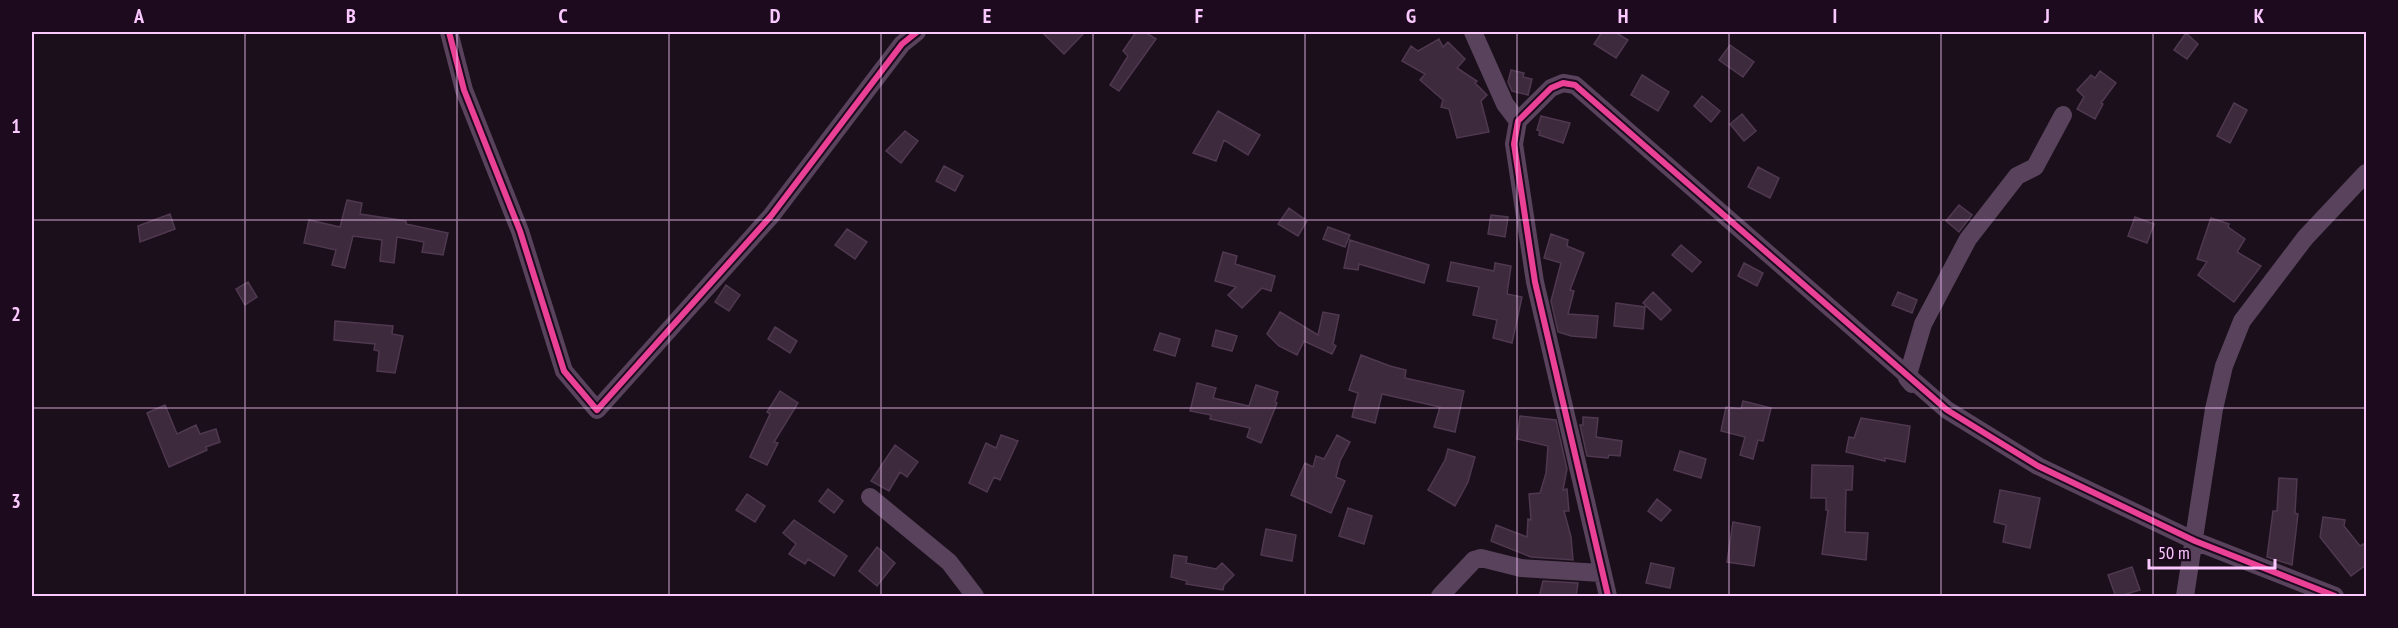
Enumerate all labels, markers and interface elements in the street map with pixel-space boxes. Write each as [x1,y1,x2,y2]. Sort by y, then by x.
text: A [133,3,145,29]
text: B [346,3,356,29]
text: C [558,3,568,29]
text: D [770,3,781,29]
text: E [983,3,991,29]
text: F [1195,3,1203,29]
text: G [1406,3,1416,29]
text: H [1618,3,1628,29]
text: I [1833,3,1837,29]
text: J [2043,3,2050,29]
text: K [2254,3,2265,29]
text: 1 [11,113,21,139]
text: 2 [11,301,21,327]
text: 3 [11,488,21,514]
scale bar [2149,532,2275,570]
text: 50 m [2158,541,2190,564]

